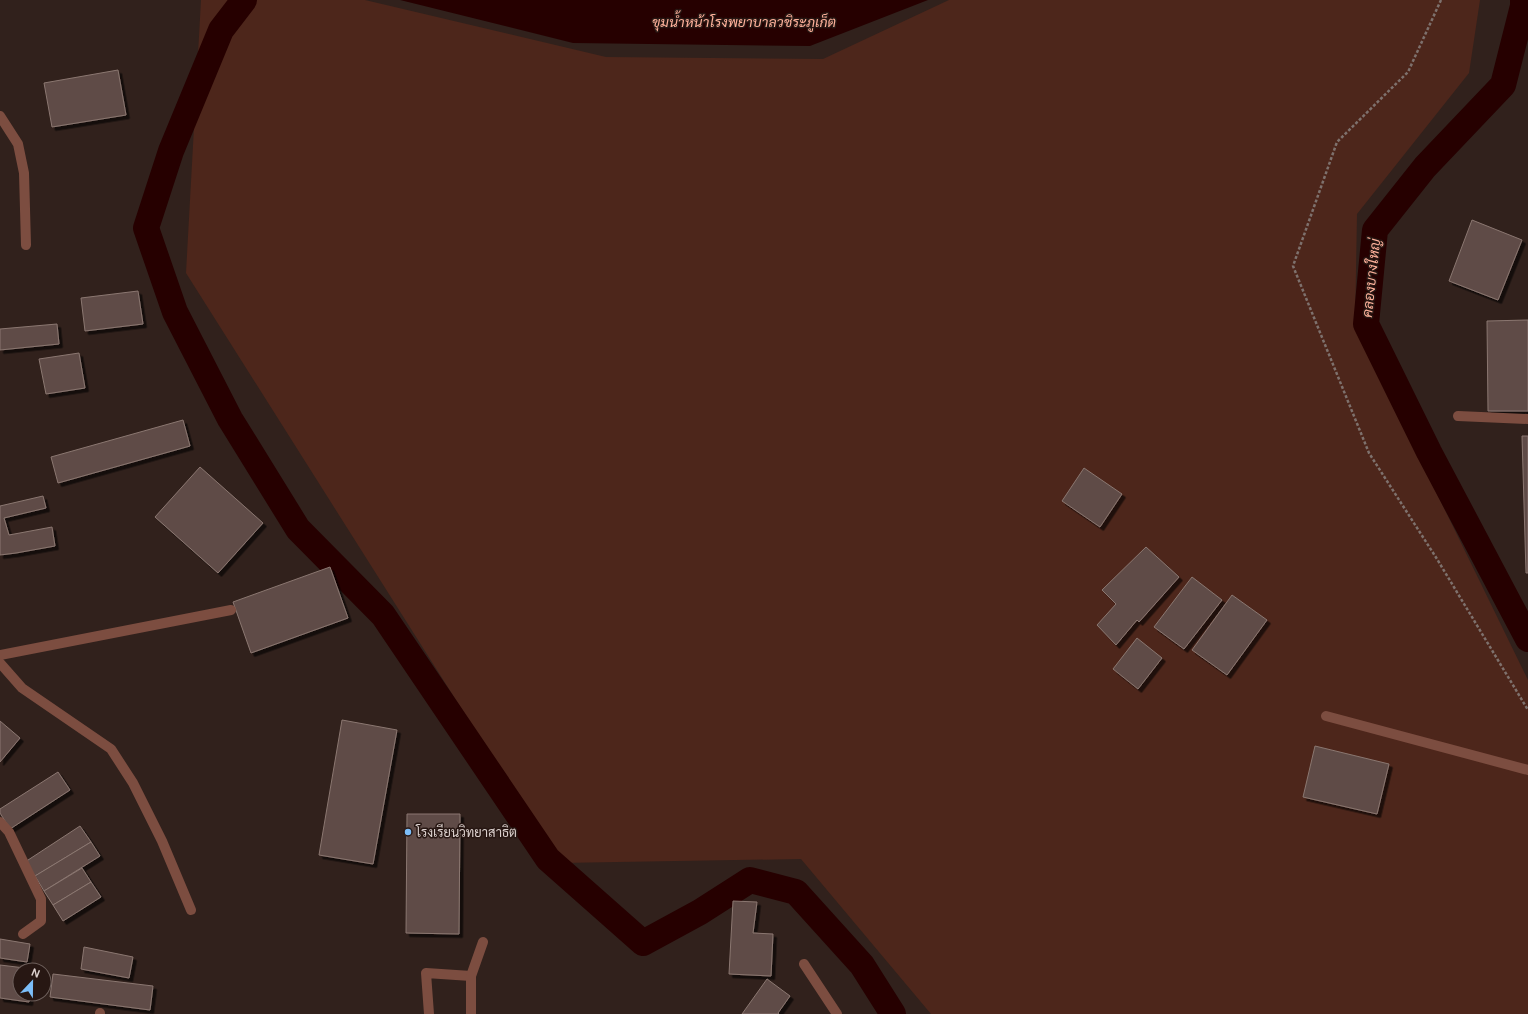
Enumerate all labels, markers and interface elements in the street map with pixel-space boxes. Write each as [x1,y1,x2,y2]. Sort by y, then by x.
water label: ขุมน้ำหน้าโรงพยาบาลวชิระภูเก็ต [652,10,836,32]
water label: คลองบางใหญ่ [1358,237,1384,318]
place label: โรงเรียนวิทยาสาธิต [415,823,517,841]
marker: โรงเรียนวิทยาสาธิต [403,827,413,837]
north arrow [12,962,52,1002]
text: N [29,965,42,981]

